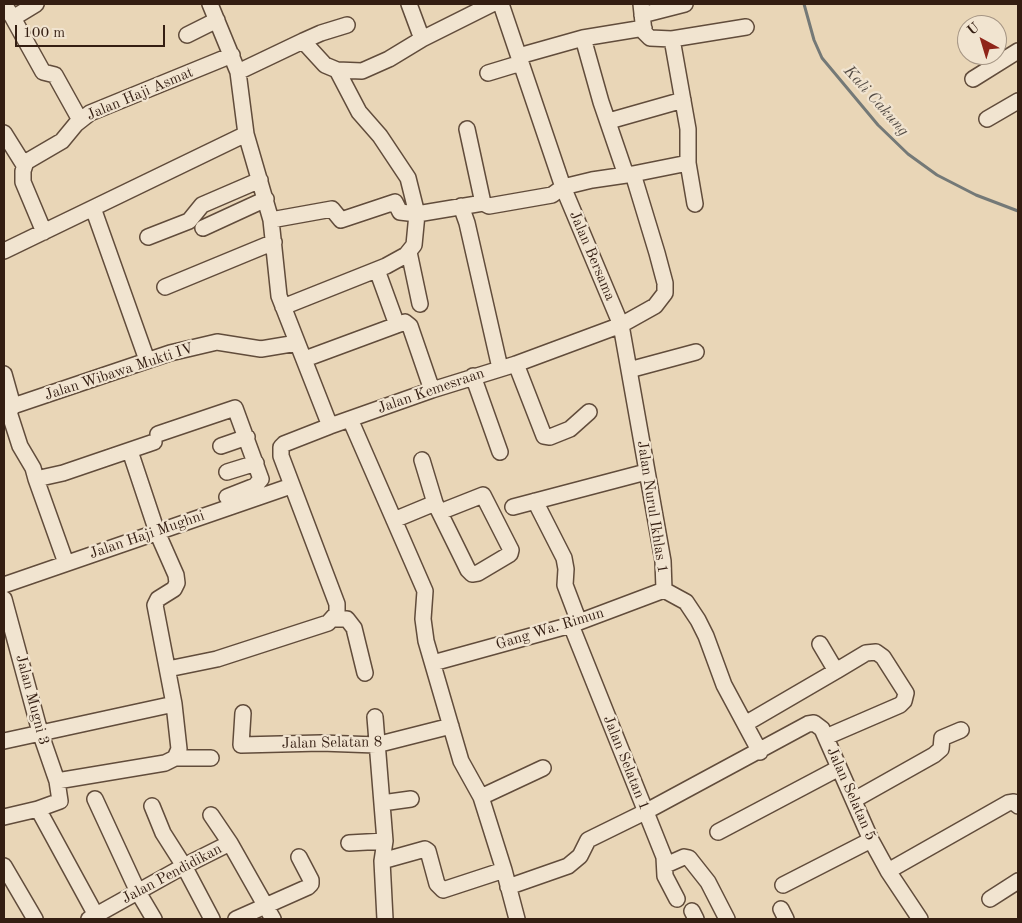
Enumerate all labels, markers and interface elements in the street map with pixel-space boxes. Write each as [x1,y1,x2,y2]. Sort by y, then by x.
scale bar [18,15,168,47]
north arrow [957,15,1007,65]
text: U [964,20,982,38]
text: 100 m [23,26,65,41]
water label: Kali Cakung [839,62,913,140]
street label: Jalan Haji Asmat [84,63,196,125]
street label: Jalan Bersama [565,208,619,304]
street label: Jalan Wibawa Mukti IV [42,339,196,405]
street label: Jalan Kemesraan [375,364,487,418]
street label: Jalan Nurul Ikhlas 1 [633,439,671,575]
street label: Jalan Haji Mughni [87,507,207,563]
street label: Gang Wa. Rimun [494,604,606,654]
street label: Jalan Mugni 3 [11,653,53,747]
street label: Jalan Selatan 1 [599,713,653,813]
street label: Jalan Selatan 8 [282,733,382,753]
street label: Jalan Selatan 5 [822,744,880,844]
street label: Jalan Pendidikan [119,840,225,908]

